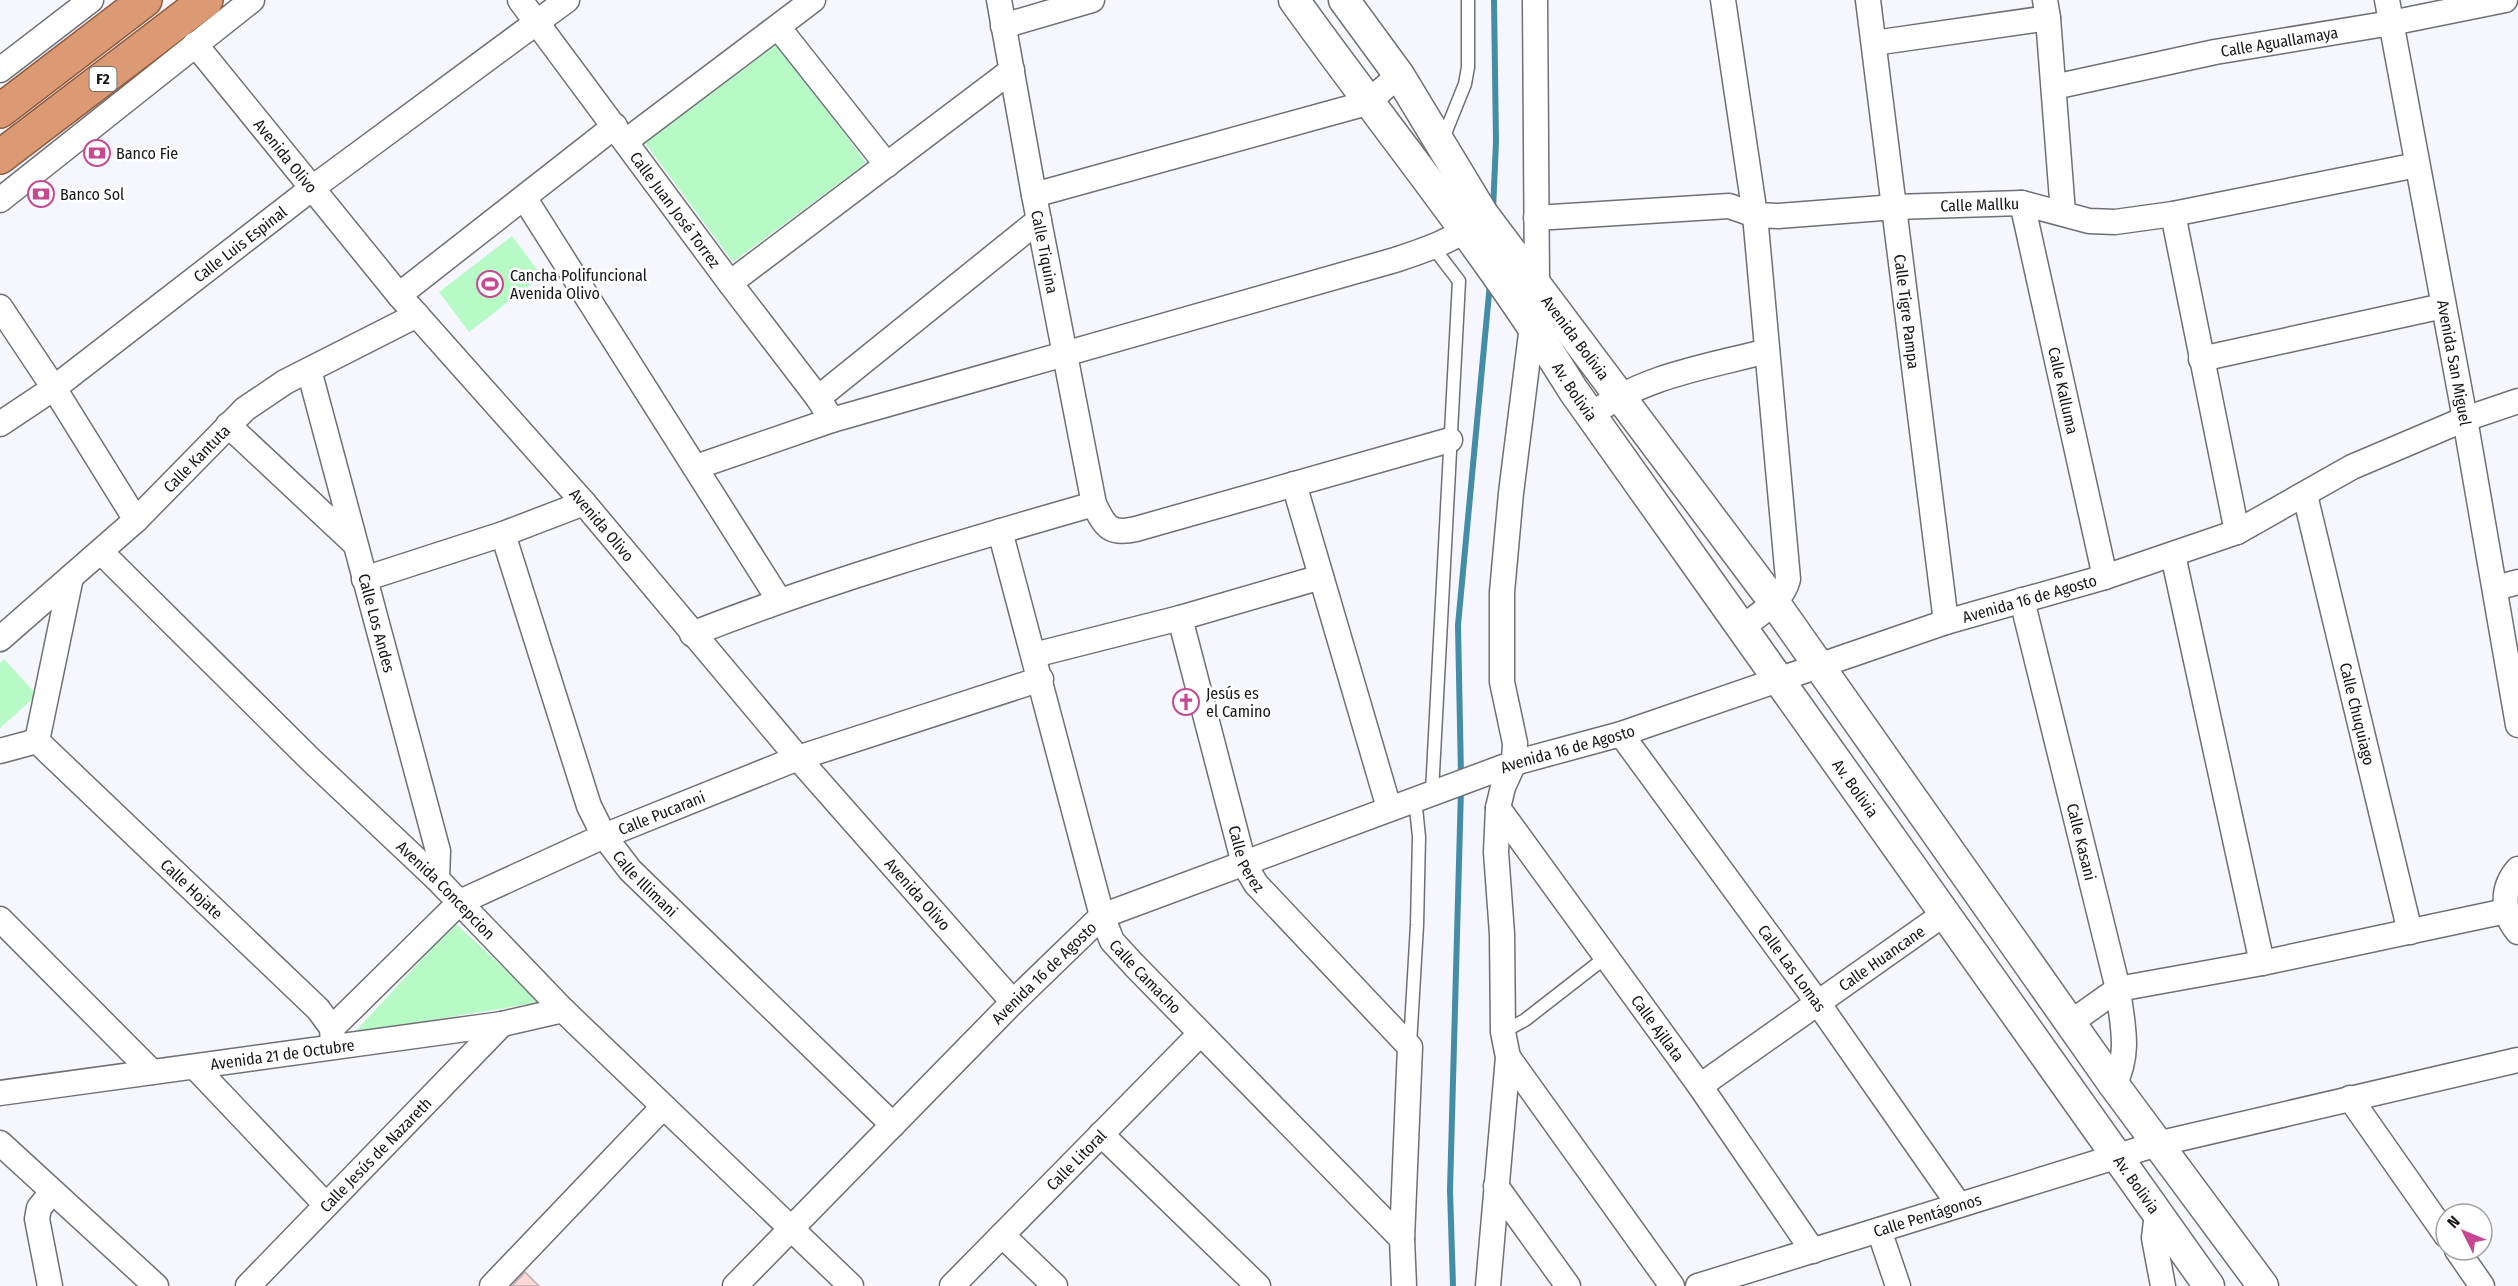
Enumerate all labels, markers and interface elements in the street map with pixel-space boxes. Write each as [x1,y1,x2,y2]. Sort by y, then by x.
street label: Calle Aguallamaya [2219,23,2340,61]
road number: F2 [90,67,116,91]
street label: Avenida Olivo [250,115,321,197]
bank icon: Banco Fie [82,138,112,168]
place label: Banco Fie [116,144,178,163]
street label: Calle Juan José Torrez [626,148,724,272]
bank icon: Banco Sol [26,179,56,209]
place label: Banco Sol [60,185,124,204]
street label: Calle Mallku [1940,194,2019,216]
street label: Calle Luis Espinal [190,202,291,287]
street label: Calle Tiquina [1027,209,1062,295]
street label: Calle Tigre Pampa [1890,253,1923,370]
place label: Cancha Polifuncional Avenida Olivo [510,266,647,303]
sports icon: Cancha Polifuncional Avenida Olivo [475,269,505,299]
street label: Avenida Bolivia [1538,292,1613,384]
street label: Avenida San Miguel [2433,299,2475,427]
street label: Calle Kalluma [2044,345,2082,436]
street label: Av. Bolivia [1548,359,1601,425]
street label: Calle Kantuta [160,421,234,496]
street label: Avenida Olivo [565,484,638,565]
street label: Avenida 16 de Agosto [1960,571,2099,627]
street label: Calle Los Andes [354,572,399,675]
street label: Calle Chuquiago [2336,661,2379,767]
place label: Jesús es el Camino [1206,684,1271,721]
church icon: Jesús es el Camino [1171,687,1201,717]
street label: Avenida 16 de Agosto [1498,721,1637,777]
street label: Av. Bolivia [1828,756,1882,821]
street label: Calle Pucarani [615,787,708,839]
street label: Calle Kasani [2063,801,2100,882]
street label: Calle Perez [1224,823,1268,897]
street label: Avenida Concepcion [393,837,499,943]
street label: Calle Illimani [609,847,681,921]
street label: Avenida Olivo [881,854,954,934]
street label: Calle Hojate [157,855,227,923]
street label: Avenida 16 de Agosto [988,918,1100,1028]
street label: Calle Las Lomas [1754,921,1830,1016]
street label: Calle Huancane [1835,922,1929,995]
street label: Calle Camacho [1105,936,1185,1018]
street label: Calle Ajllata [1627,991,1688,1065]
street label: Avenida 21 de Octubre [209,1035,356,1074]
street label: Calle Jesús de Nazareth [316,1094,436,1216]
street label: Calle Litoral [1043,1126,1110,1194]
street label: Av. Bolivia [2110,1152,2164,1218]
street label: Calle Pentágonos [1871,1190,1984,1241]
north arrow [2434,1202,2494,1262]
text: N [2443,1212,2464,1232]

